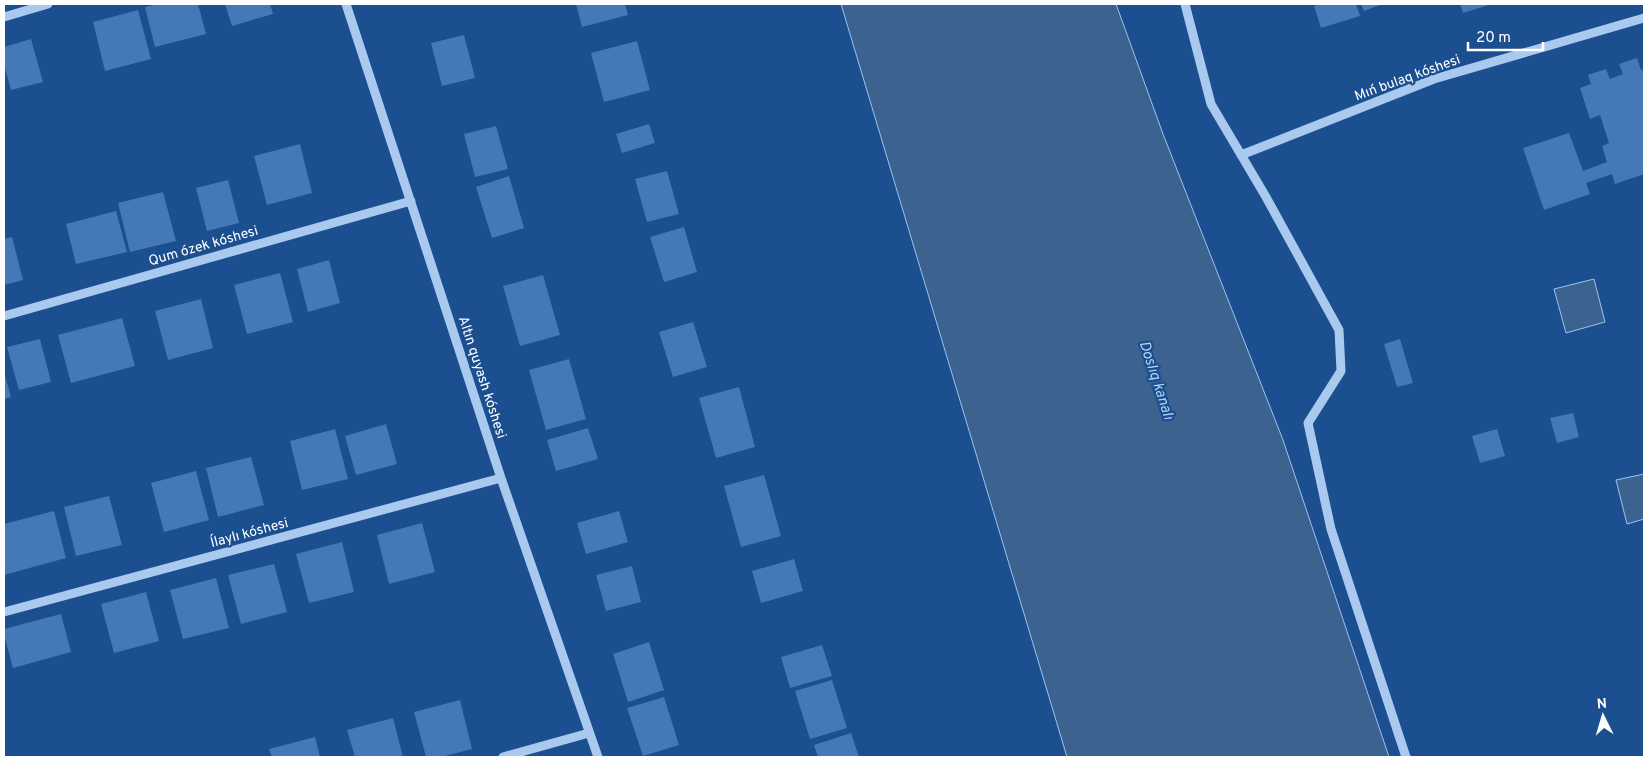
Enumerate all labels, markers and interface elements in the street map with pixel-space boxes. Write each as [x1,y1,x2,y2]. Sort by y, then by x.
scale bar [1468,20,1543,52]
text: 20 m [1476,29,1511,48]
street label: Mıń bulaq kóshesi [1352,51,1463,105]
street label: Qum ózek kóshesi [147,223,260,270]
street label: Altın quyash kóshesi [454,314,509,441]
water label: Doslıq kanalı [1134,339,1177,423]
street label: Ílaylı kóshesi [208,514,290,552]
north arrow [1578,691,1628,741]
text: N [1596,696,1608,713]

